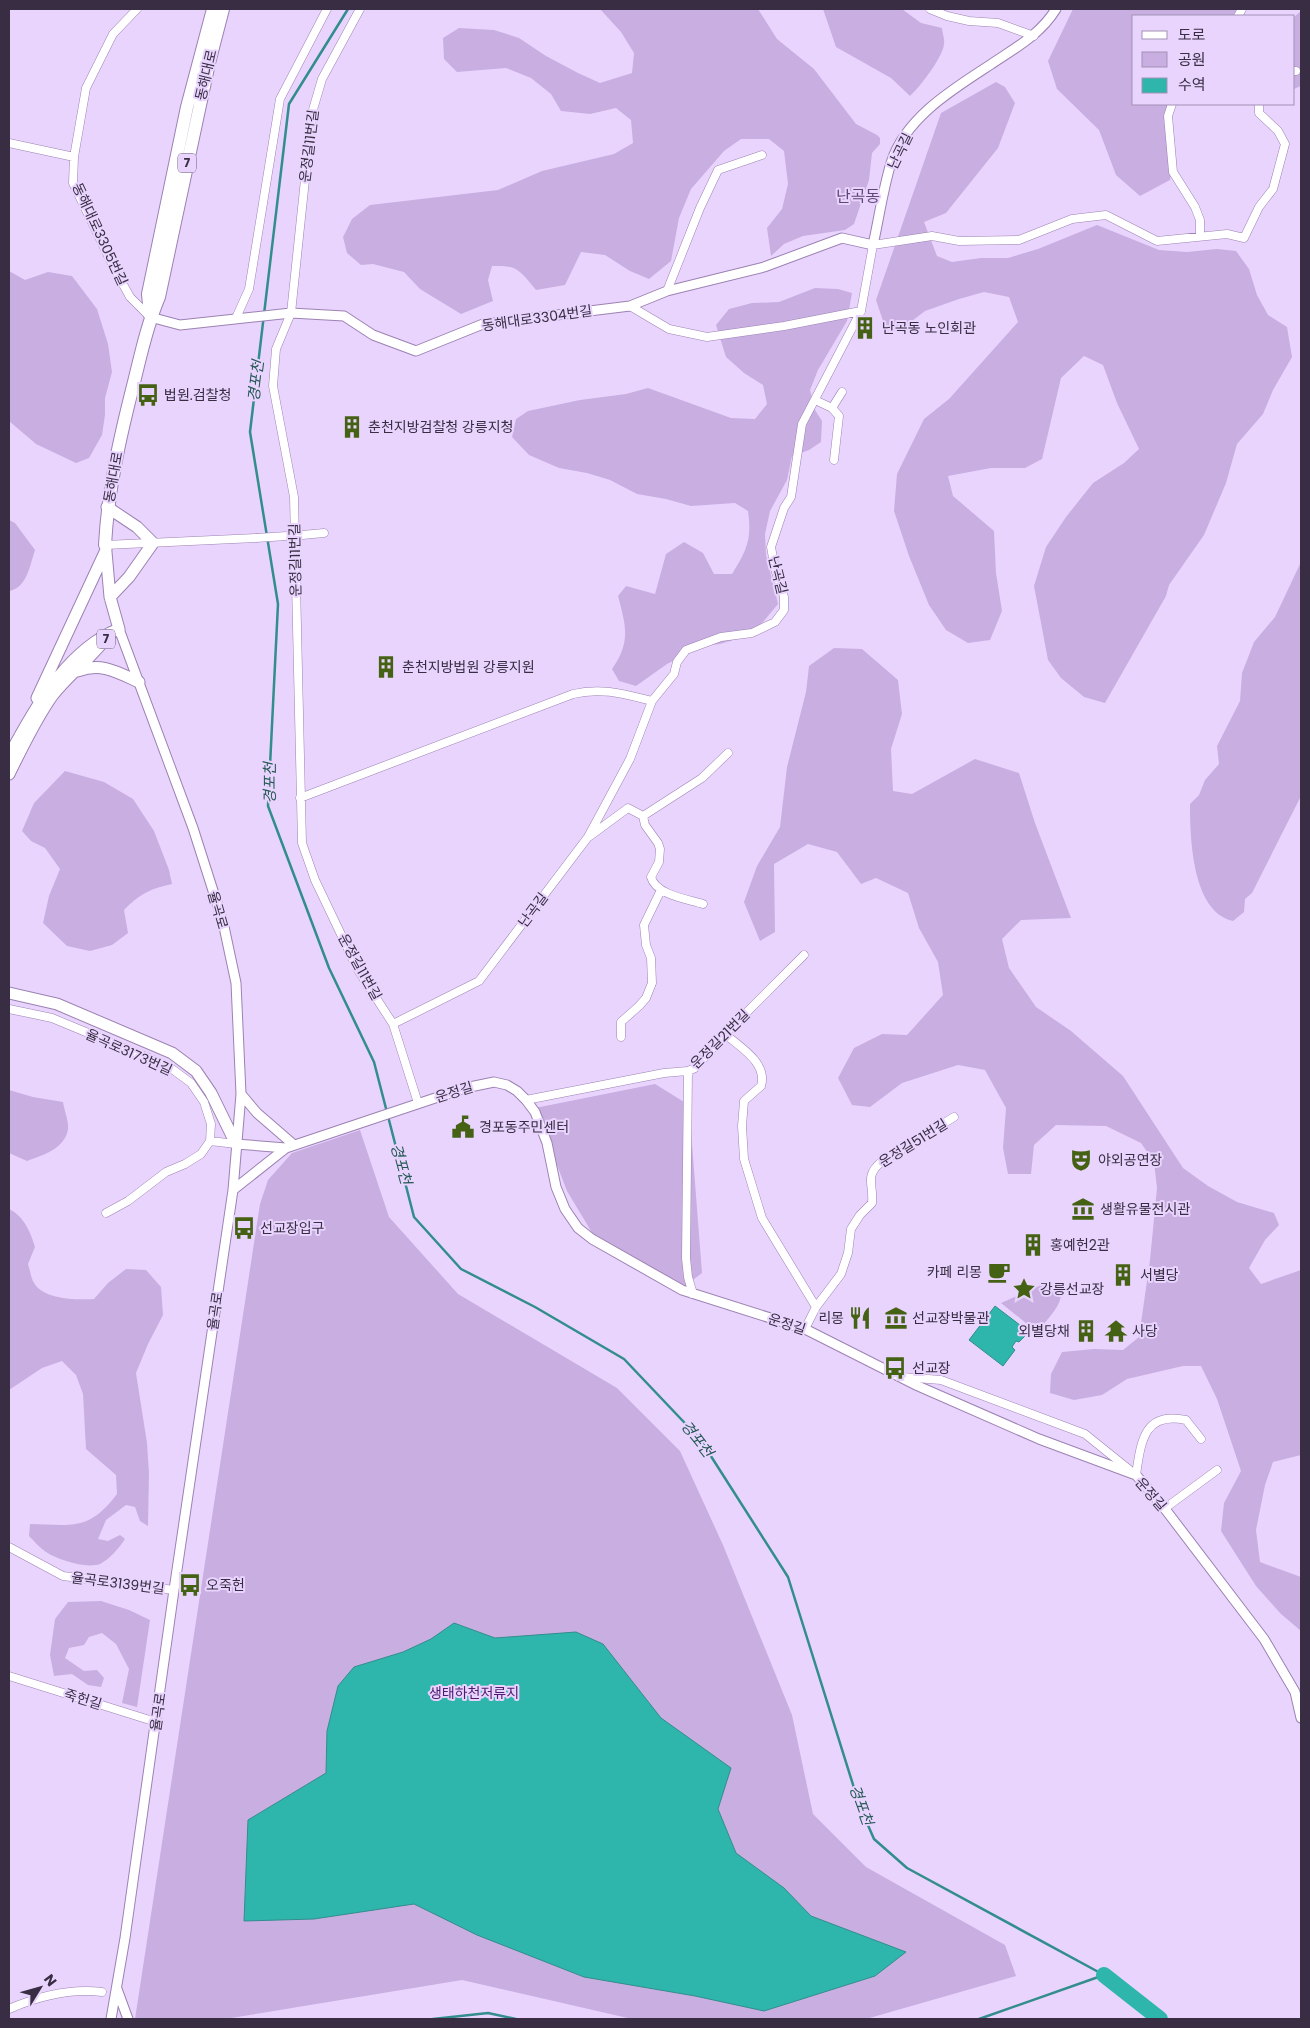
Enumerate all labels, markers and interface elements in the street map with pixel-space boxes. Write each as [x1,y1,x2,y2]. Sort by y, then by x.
legend [1132,15,1295,105]
text: 도로 [1178,24,1206,45]
street label: 동해대로 [190,48,222,102]
text: 공원 [1178,49,1206,70]
text: 수역 [1178,74,1206,95]
street label: 운정길11번길 [295,108,323,184]
street label: 난곡길 [883,129,917,173]
road number: 7 [178,154,196,172]
street label: 동해대로3305번길 [67,179,133,289]
district label: 난곡동 [836,185,880,208]
street label: 동해대로3304번길 [480,300,594,336]
building icon: 난곡동 노인회관 [852,315,878,341]
place label: 난곡동 노인회관 [882,318,976,338]
water label: 경포천 [243,357,269,403]
bus stop icon: 법원.검찰청 [135,382,161,408]
place label: 법원.검찰청 [164,385,231,405]
building icon: 춘천지방검찰청 강릉지청 [339,414,365,440]
place label: 춘천지방검찰청 강릉지청 [368,417,513,437]
street label: 동해대로 [99,450,127,504]
street label: 운정길11번길 [284,523,306,597]
street label: 난곡길 [764,554,792,596]
road number: 7 [97,630,115,648]
building icon: 춘천지방법원 강릉지원 [373,654,399,680]
place label: 춘천지방법원 강릉지원 [402,657,535,677]
water label: 경포천 [259,760,280,804]
street label: 율곡로 [203,889,233,931]
street label: 난곡길 [513,889,553,931]
street label: 운정길11번길 [333,930,387,1004]
street label: 운정길21번길 [686,1005,754,1073]
street label: 율곡로3173번길 [82,1024,176,1080]
street label: 운정길 [433,1077,475,1107]
public building icon: 경포동주민센터 [450,1114,476,1140]
street label: 운정길51번길 [875,1114,951,1172]
place label: 경포동주민센터 [479,1117,569,1137]
water label: 경포천 [386,1141,418,1189]
theatre icon: 야외공연장 [1068,1147,1094,1173]
place label: 야외공연장 [1098,1150,1163,1170]
museum icon: 생활유물전시관 [1070,1196,1096,1222]
place label: 생활유물전시관 [1100,1199,1190,1219]
bus stop icon: 선교장입구 [231,1215,257,1241]
place label: 선교장입구 [260,1218,325,1238]
building icon: 홍예헌2관 [1020,1232,1046,1258]
place label: 홍예헌2관 [1050,1235,1110,1255]
cafe icon: 카페 리몽 [986,1259,1012,1285]
place label: 카페 리몽 [927,1262,982,1282]
building icon: 서별당 [1110,1262,1136,1288]
place label: 서별당 [1140,1265,1179,1285]
place icon: 강릉선교장 [1011,1276,1037,1302]
place label: 강릉선교장 [1040,1279,1105,1299]
street label: 율곡로 [202,1290,228,1332]
restaurant icon: 리몽 [847,1305,873,1331]
museum icon: 선교장박물관 [883,1305,909,1331]
place label: 리몽 [818,1308,844,1328]
place label: 선교장박물관 [912,1308,989,1328]
street label: 운정길 [766,1309,808,1339]
building icon: 외별당채 [1073,1318,1099,1344]
temple icon: 사당 [1103,1318,1129,1344]
place label: 외별당채 [1018,1321,1070,1341]
place label: 사당 [1132,1321,1158,1341]
bus stop icon: 선교장 [882,1355,908,1381]
place label: 선교장 [912,1358,951,1378]
water label: 경포천 [676,1416,720,1463]
street label: 운정길 [1131,1473,1171,1515]
street label: 율곡로3139번길 [70,1567,166,1599]
bus stop icon: 오죽헌 [177,1572,203,1598]
place label: 오죽헌 [206,1575,245,1595]
park label: 생태하천저류지 [429,1683,519,1703]
street label: 죽헌길 [62,1684,104,1714]
street label: 율곡로 [145,1691,171,1733]
water label: 경포천 [845,1782,879,1830]
north arrow [15,1963,65,2013]
text: N [39,1970,62,1990]

